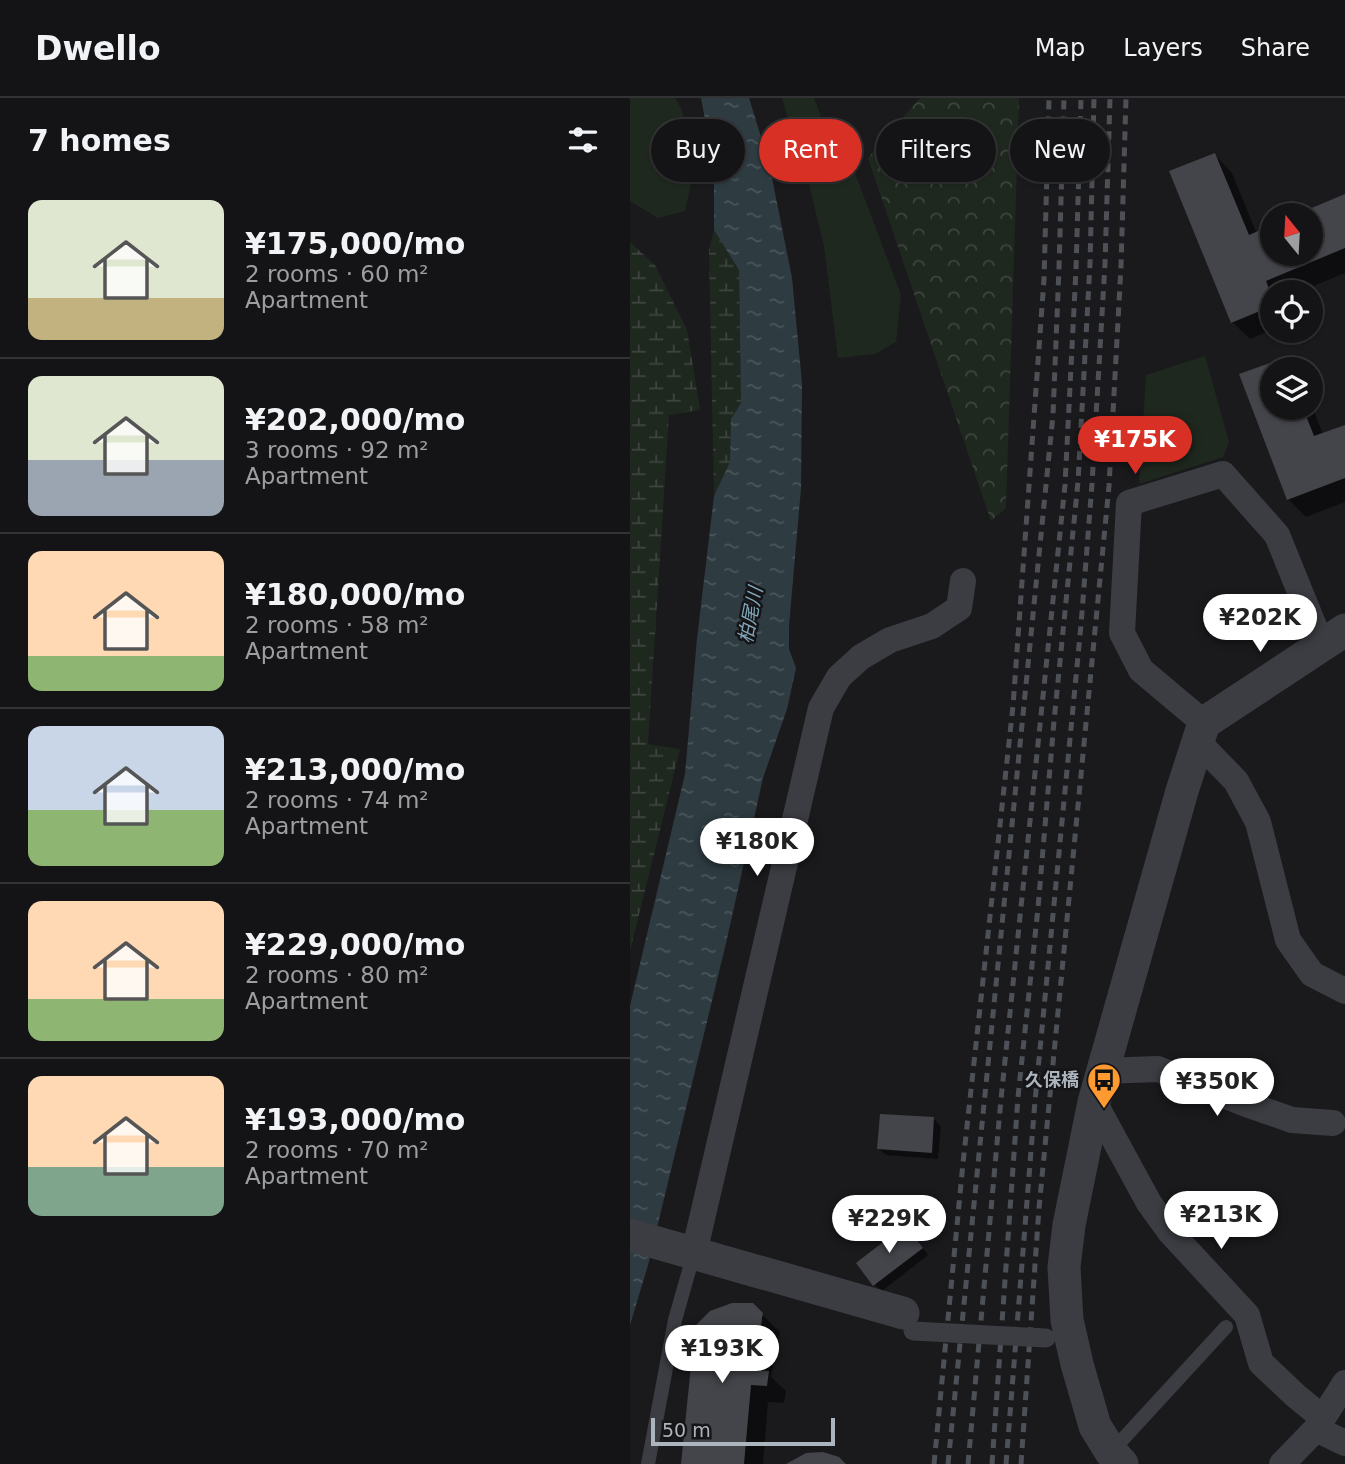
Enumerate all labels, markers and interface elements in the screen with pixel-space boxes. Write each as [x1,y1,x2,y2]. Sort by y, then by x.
text: Dwello [35,29,161,68]
text: Map [1035,34,1085,62]
text: Layers [1123,34,1203,62]
text: Share [1241,34,1310,62]
chip: Buy [651,119,745,182]
chip: Rent [759,119,862,182]
chip: Filters [876,119,996,182]
chip: New [1010,119,1110,182]
icon: filters [564,121,602,159]
text: 7 homes [28,123,171,158]
north arrow [1260,203,1323,266]
map controls [1260,203,1323,420]
text: ¥175,000/mo [245,226,465,261]
icon: home [84,228,168,312]
text: 2 rooms · 60 m² [245,261,429,287]
button: locate [1260,280,1323,343]
text: Apartment [245,287,368,313]
button: layers [1260,357,1323,420]
text: ¥202,000/mo [245,402,465,437]
icon: home [84,404,168,488]
pin: ¥175K [1086,416,1184,476]
text: ¥175K [1094,426,1176,452]
text: 3 rooms · 92 m² [245,437,429,463]
text: Apartment [245,463,368,489]
text: ¥180,000/mo [245,577,465,612]
icon: home [84,579,168,663]
water label: 柏尾川 [734,583,767,645]
pin: ¥202K [1211,594,1309,654]
text: ¥202K [1219,604,1301,630]
text: 2 rooms · 58 m² [245,612,429,638]
text: Apartment [245,638,368,664]
text: ¥213,000/mo [245,752,465,787]
icon: home [84,754,168,838]
text: 2 rooms · 74 m² [245,787,429,813]
text: Apartment [245,813,368,839]
pin: ¥180K [708,818,806,878]
text: ¥180K [716,828,798,854]
text: ¥229,000/mo [245,927,465,962]
icon: home [84,929,168,1013]
text: 2 rooms · 80 m² [245,962,429,988]
text: Apartment [245,988,368,1014]
pin: ¥350K [1168,1058,1266,1118]
bus stop icon: 久保橋 [1085,1061,1123,1110]
text: ¥350K [1176,1068,1258,1094]
place label: 久保橋 [1025,1069,1079,1090]
text: ¥193,000/mo [245,1102,465,1137]
icon: home [84,1104,168,1188]
text: 2 rooms · 70 m² [245,1137,429,1163]
text: Apartment [245,1163,368,1189]
pin: ¥213K [1172,1192,1270,1251]
pin: ¥229K [840,1196,938,1255]
text: ¥213K [1180,1201,1262,1227]
text: ¥229K [848,1205,930,1231]
pin: ¥193K [673,1326,771,1385]
text: ¥193K [681,1335,763,1361]
scale bar [651,1415,835,1447]
text: 50 m [662,1419,711,1441]

